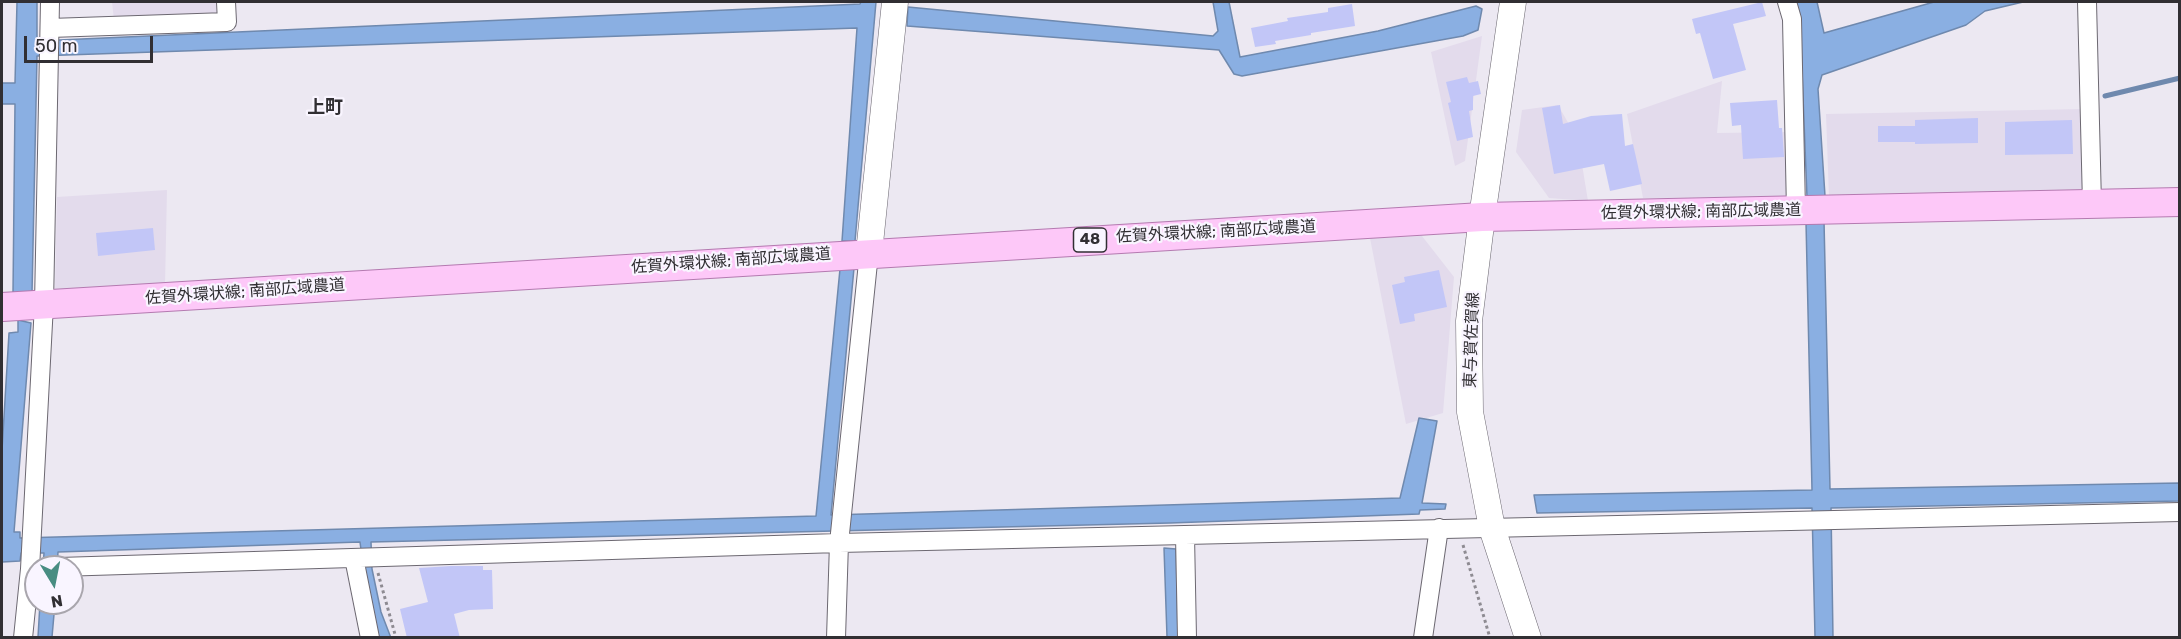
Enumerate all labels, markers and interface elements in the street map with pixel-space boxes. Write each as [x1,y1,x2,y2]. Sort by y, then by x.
scale bar [27,24,156,62]
text: 50 m [35,35,78,57]
district label: 上町 [307,97,343,119]
street label: 佐賀外環状線; 南部広域農道 [1601,201,1801,223]
street label: 佐賀外環状線; 南部広域農道 [1116,217,1316,247]
road number: 48 [1074,228,1106,252]
street label: 佐賀外環状線; 南部広域農道 [630,244,832,278]
street label: 佐賀外環状線; 南部広域農道 [144,275,346,309]
street label: 東与賀佐賀線 [1461,292,1483,388]
north arrow [24,555,84,615]
text: N [50,591,64,612]

